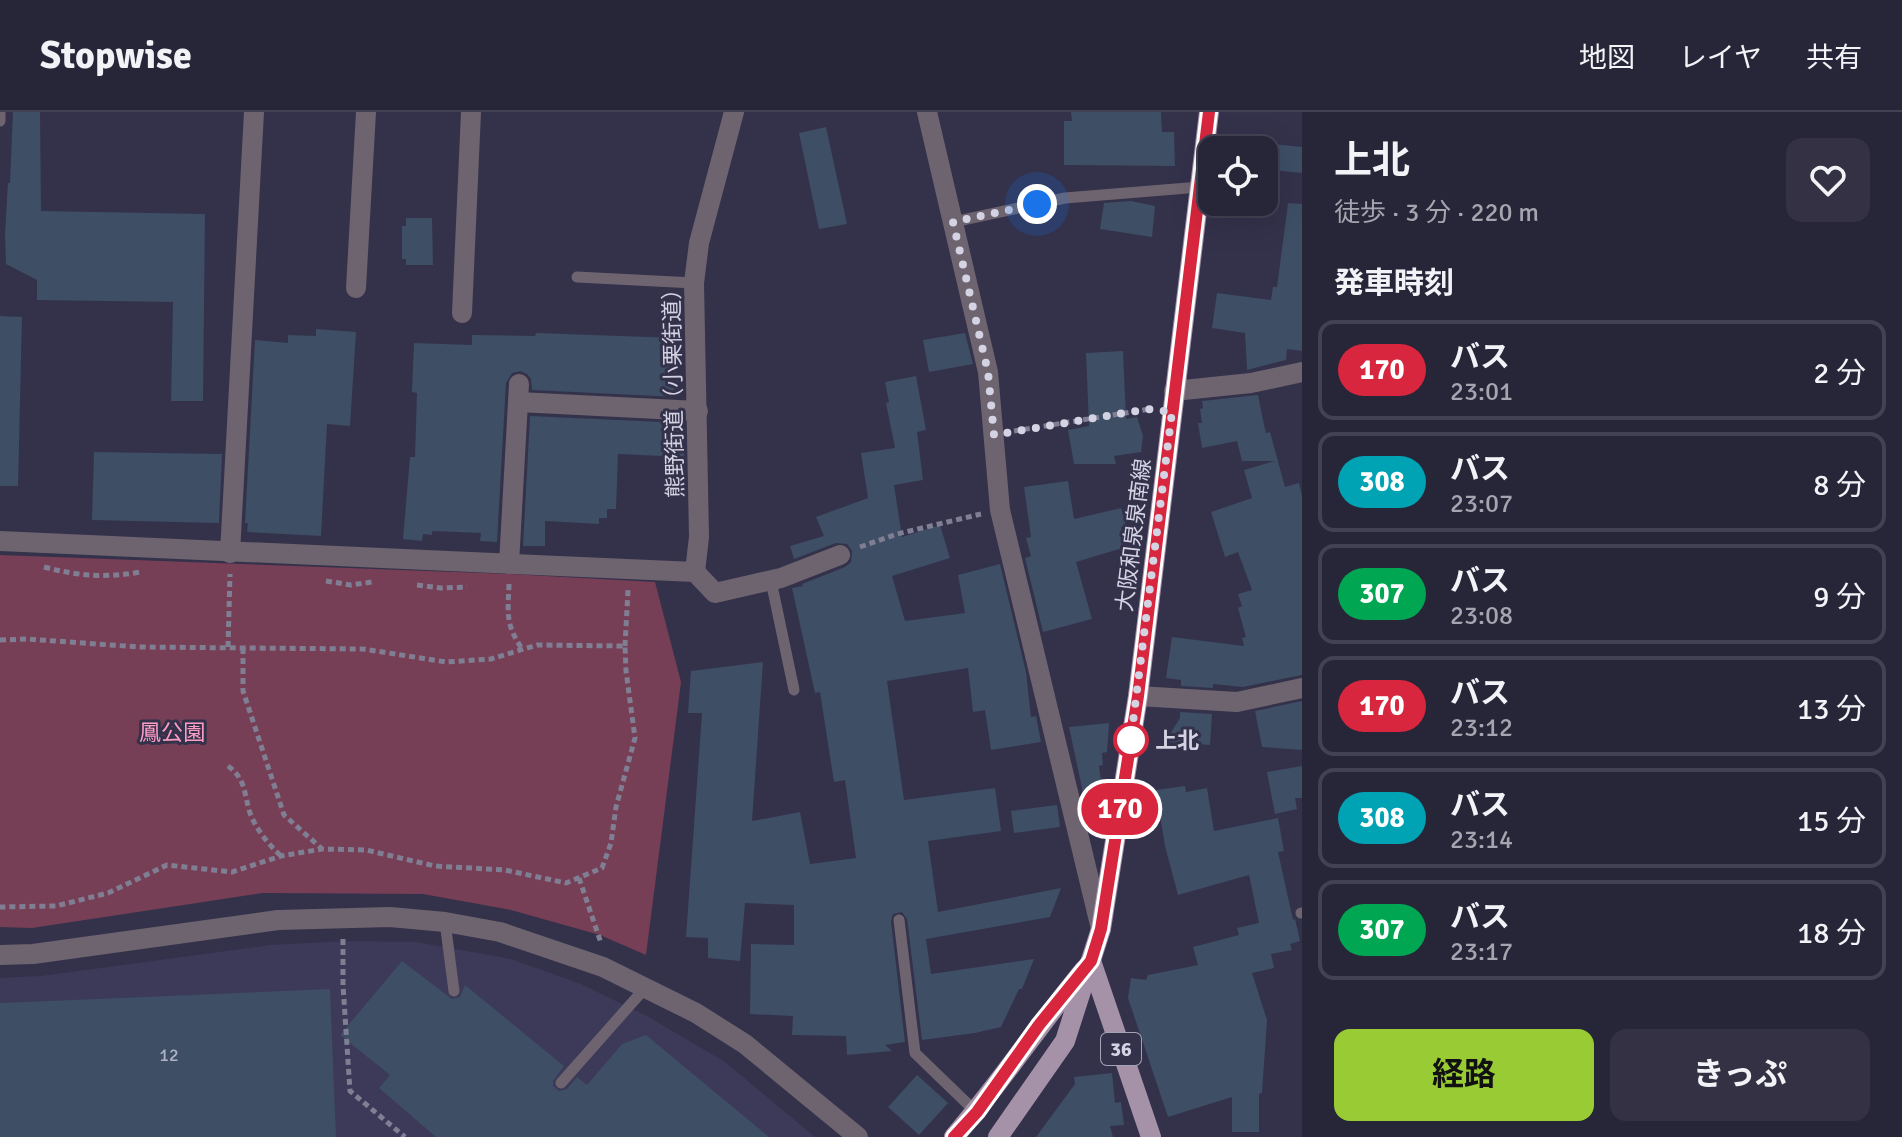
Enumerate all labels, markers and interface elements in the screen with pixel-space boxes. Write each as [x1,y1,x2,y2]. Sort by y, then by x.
text: Stopwise [40,32,192,79]
text: 地図 [1579,41,1635,75]
text: レイヤ [1679,41,1762,75]
text: 共有 [1806,41,1862,75]
map controls [1198,136,1278,216]
button: locate [1198,136,1278,216]
text: 上北 [1334,137,1410,184]
button: heart [1786,138,1870,222]
your location [1017,184,1057,224]
text: 徒歩 · 3 分 · 220 m [1334,197,1539,229]
text: 発車時刻 [1334,265,1454,302]
street label: 熊野街道（小栗街道） [658,278,689,498]
text: バス [1450,339,1510,376]
text: 170 [1359,353,1405,387]
text: 2 分 [1813,355,1866,392]
text: 23:01 [1450,376,1513,408]
text: バス [1450,451,1510,488]
street label: 大阪和泉泉南線 [1111,457,1156,613]
text: 308 [1359,465,1405,499]
text: 8 分 [1813,467,1866,504]
text: 23:07 [1450,488,1513,520]
text: バス [1450,563,1510,600]
text: 307 [1359,577,1405,611]
text: 9 分 [1813,579,1866,616]
text: 23:08 [1450,600,1513,632]
text: バス [1450,675,1510,712]
text: 170 [1359,689,1405,723]
text: 13 分 [1797,691,1866,728]
text: 23:12 [1450,712,1513,744]
park label: 鳳公園 [139,719,205,746]
marker: 上北 [1114,723,1148,757]
place label: 上北 [1155,727,1199,754]
line badge: 170 [1074,783,1166,835]
text: バス [1450,787,1510,824]
text: 170 [1097,792,1143,826]
text: 308 [1359,801,1405,835]
text: 15 分 [1797,803,1866,840]
text: 23:14 [1450,824,1513,856]
text: バス [1450,899,1510,936]
text: 307 [1359,913,1405,947]
text: 18 分 [1797,915,1866,952]
text: 23:17 [1450,936,1513,968]
button: 経路 [1334,1029,1594,1121]
button: きっぷ [1610,1029,1870,1121]
road number: 36 [1101,1033,1141,1065]
house number: 12 [159,1044,179,1066]

